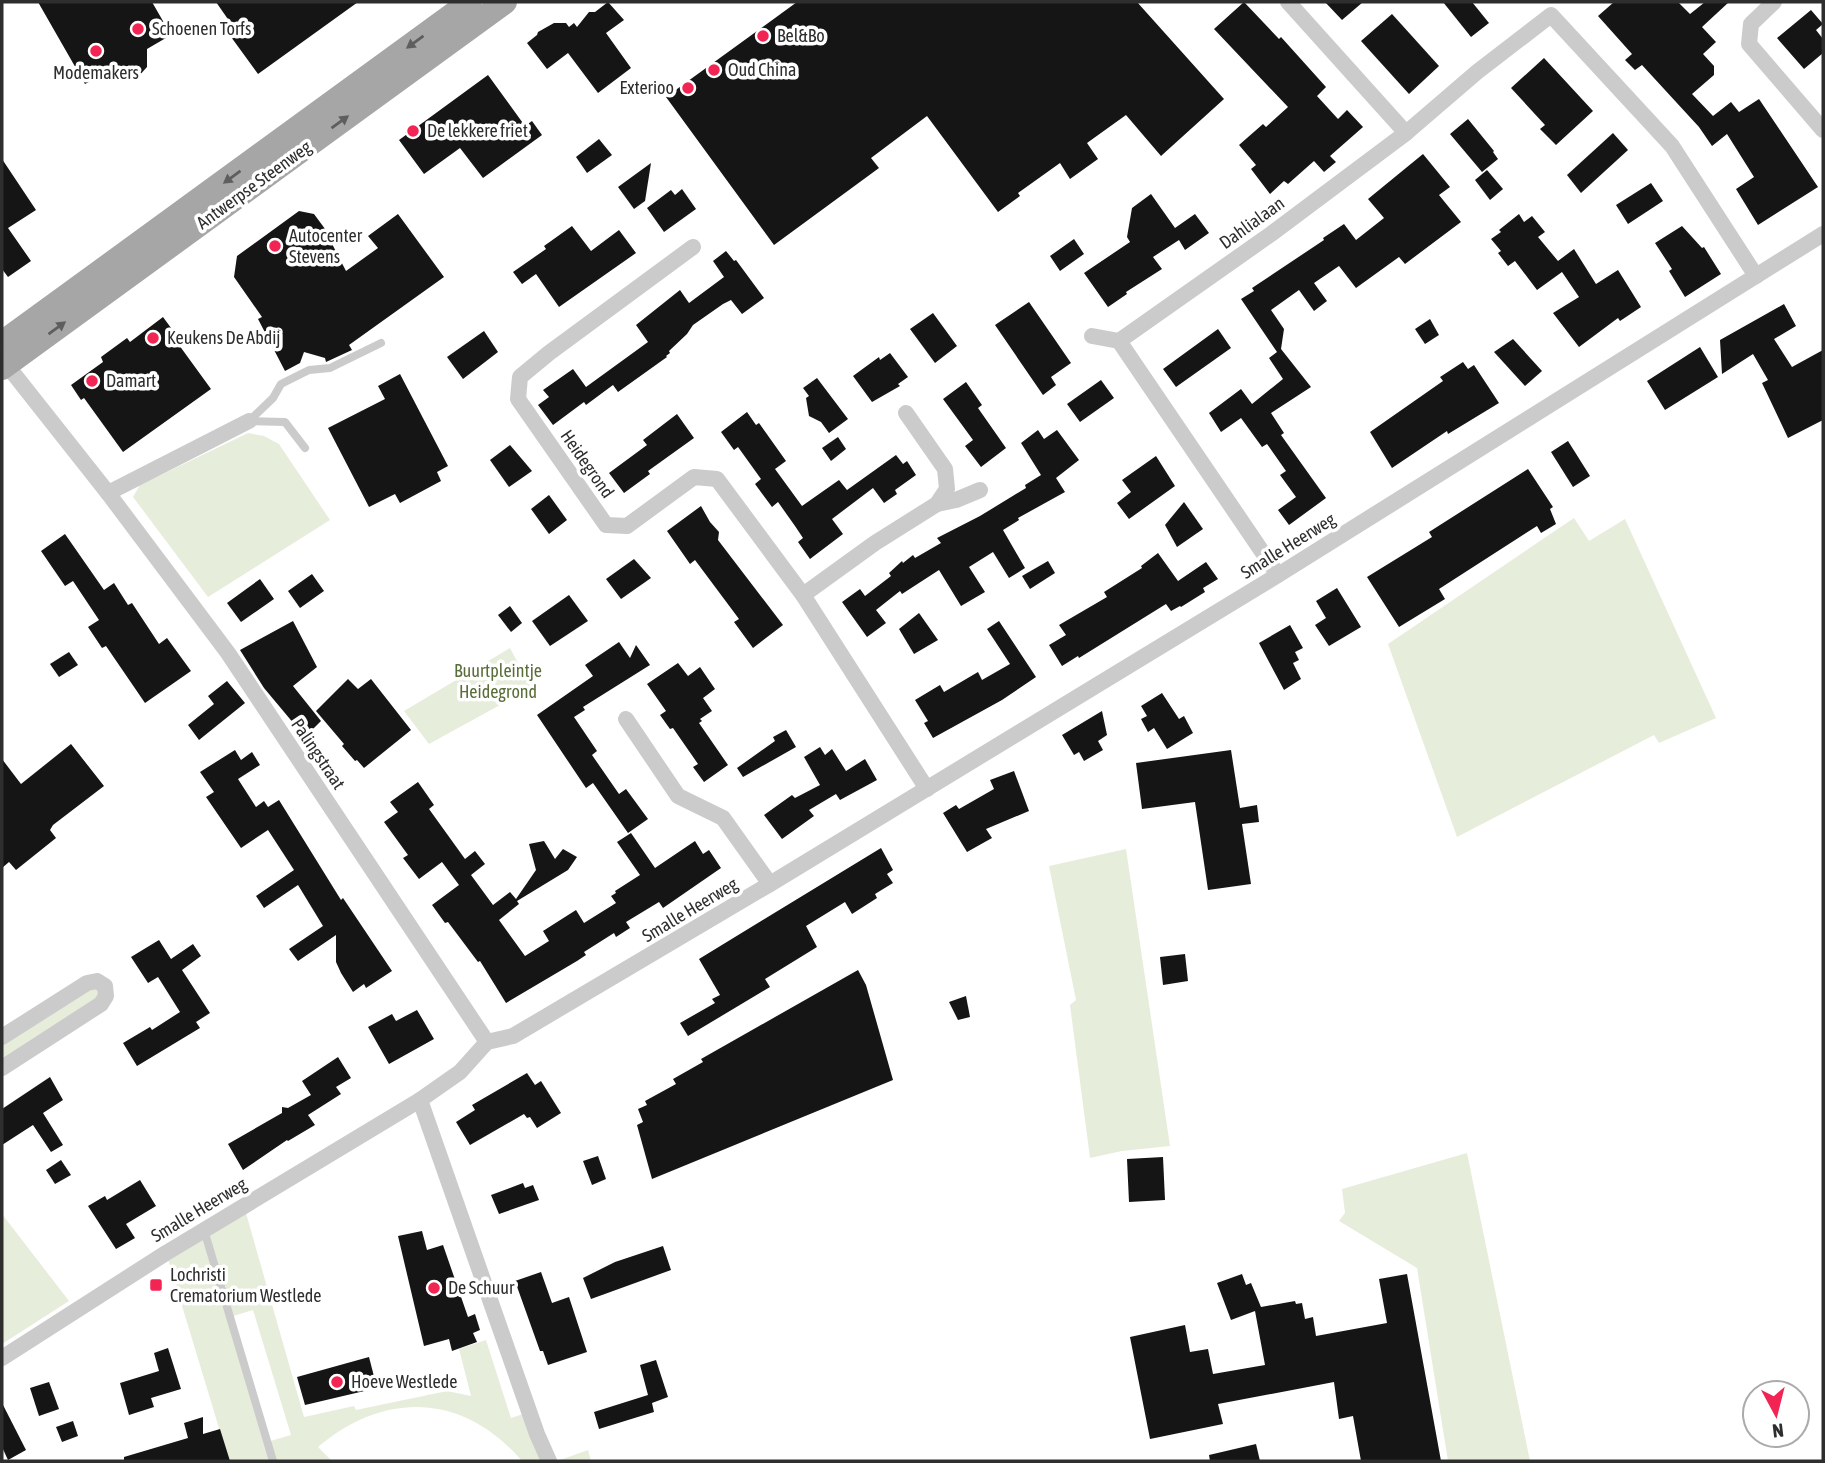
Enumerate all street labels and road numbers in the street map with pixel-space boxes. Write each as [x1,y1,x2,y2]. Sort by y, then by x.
street label: Antwerpse Steenweg [192,136,315,233]
street label: Dahlialaan [1215,192,1288,253]
street label: Heidegrond [556,426,618,502]
street label: Smalle Heerweg [1237,508,1339,583]
street label: Palingstraat [287,714,350,793]
street label: Smalle Heerweg [638,873,741,946]
street label: Smalle Heerweg [147,1173,250,1246]

